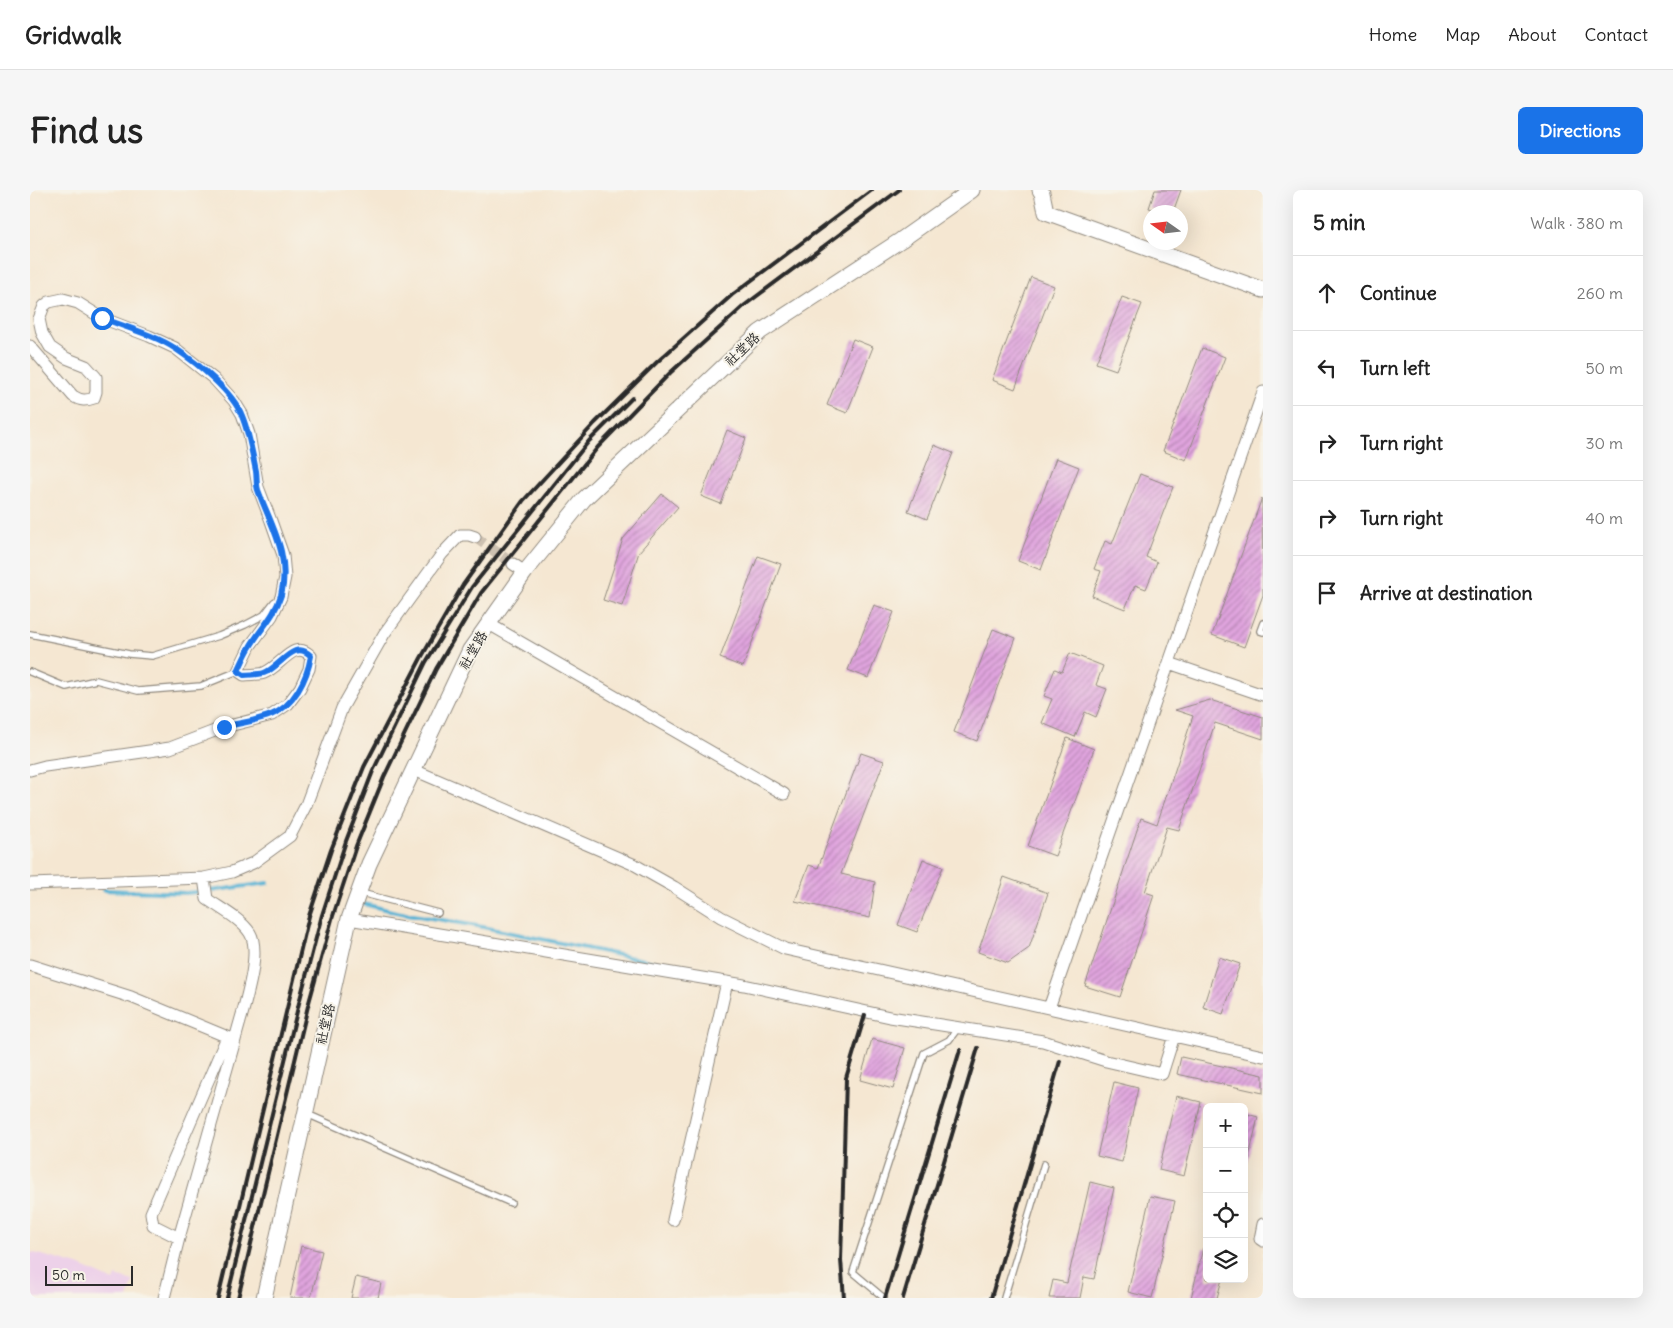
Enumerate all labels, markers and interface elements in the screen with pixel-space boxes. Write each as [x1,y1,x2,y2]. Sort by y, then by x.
text: Gridwalk [25,20,122,50]
text: Home [1369,23,1417,46]
text: Map [1445,23,1480,46]
text: About [1508,23,1556,46]
text: Contact [1584,23,1648,46]
button: Directions [1518,107,1643,154]
text: Find us [30,108,143,152]
north arrow [1143,205,1188,250]
text: 5 min [1313,209,1365,236]
text: Walk · 380 m [1530,213,1623,233]
icon: ahead [1313,279,1341,307]
text: Continue [1360,281,1437,305]
text: 260 m [1577,283,1623,303]
route start [91,307,114,330]
street label: 社堂路 [721,328,763,370]
icon: left [1313,354,1341,382]
text: Turn left [1360,356,1430,380]
text: 50 m [1585,358,1623,378]
icon: right [1313,429,1341,457]
text: Turn right [1360,431,1443,455]
text: 30 m [1586,433,1623,453]
icon: right [1313,504,1341,532]
text: Turn right [1360,506,1443,530]
text: 40 m [1585,508,1623,528]
icon: arrive [1313,579,1341,607]
text: Arrive at destination [1360,581,1533,605]
street label: 社堂路 [455,627,491,673]
route end [213,716,236,739]
street label: 社堂路 [312,1002,338,1046]
map controls [1203,1103,1248,1283]
button: + [1203,1103,1248,1148]
button: − [1203,1148,1248,1193]
button: locate [1203,1193,1248,1238]
button: layers [1203,1238,1248,1283]
scale bar [45,1263,132,1286]
text: 50 m [52,1266,85,1284]

